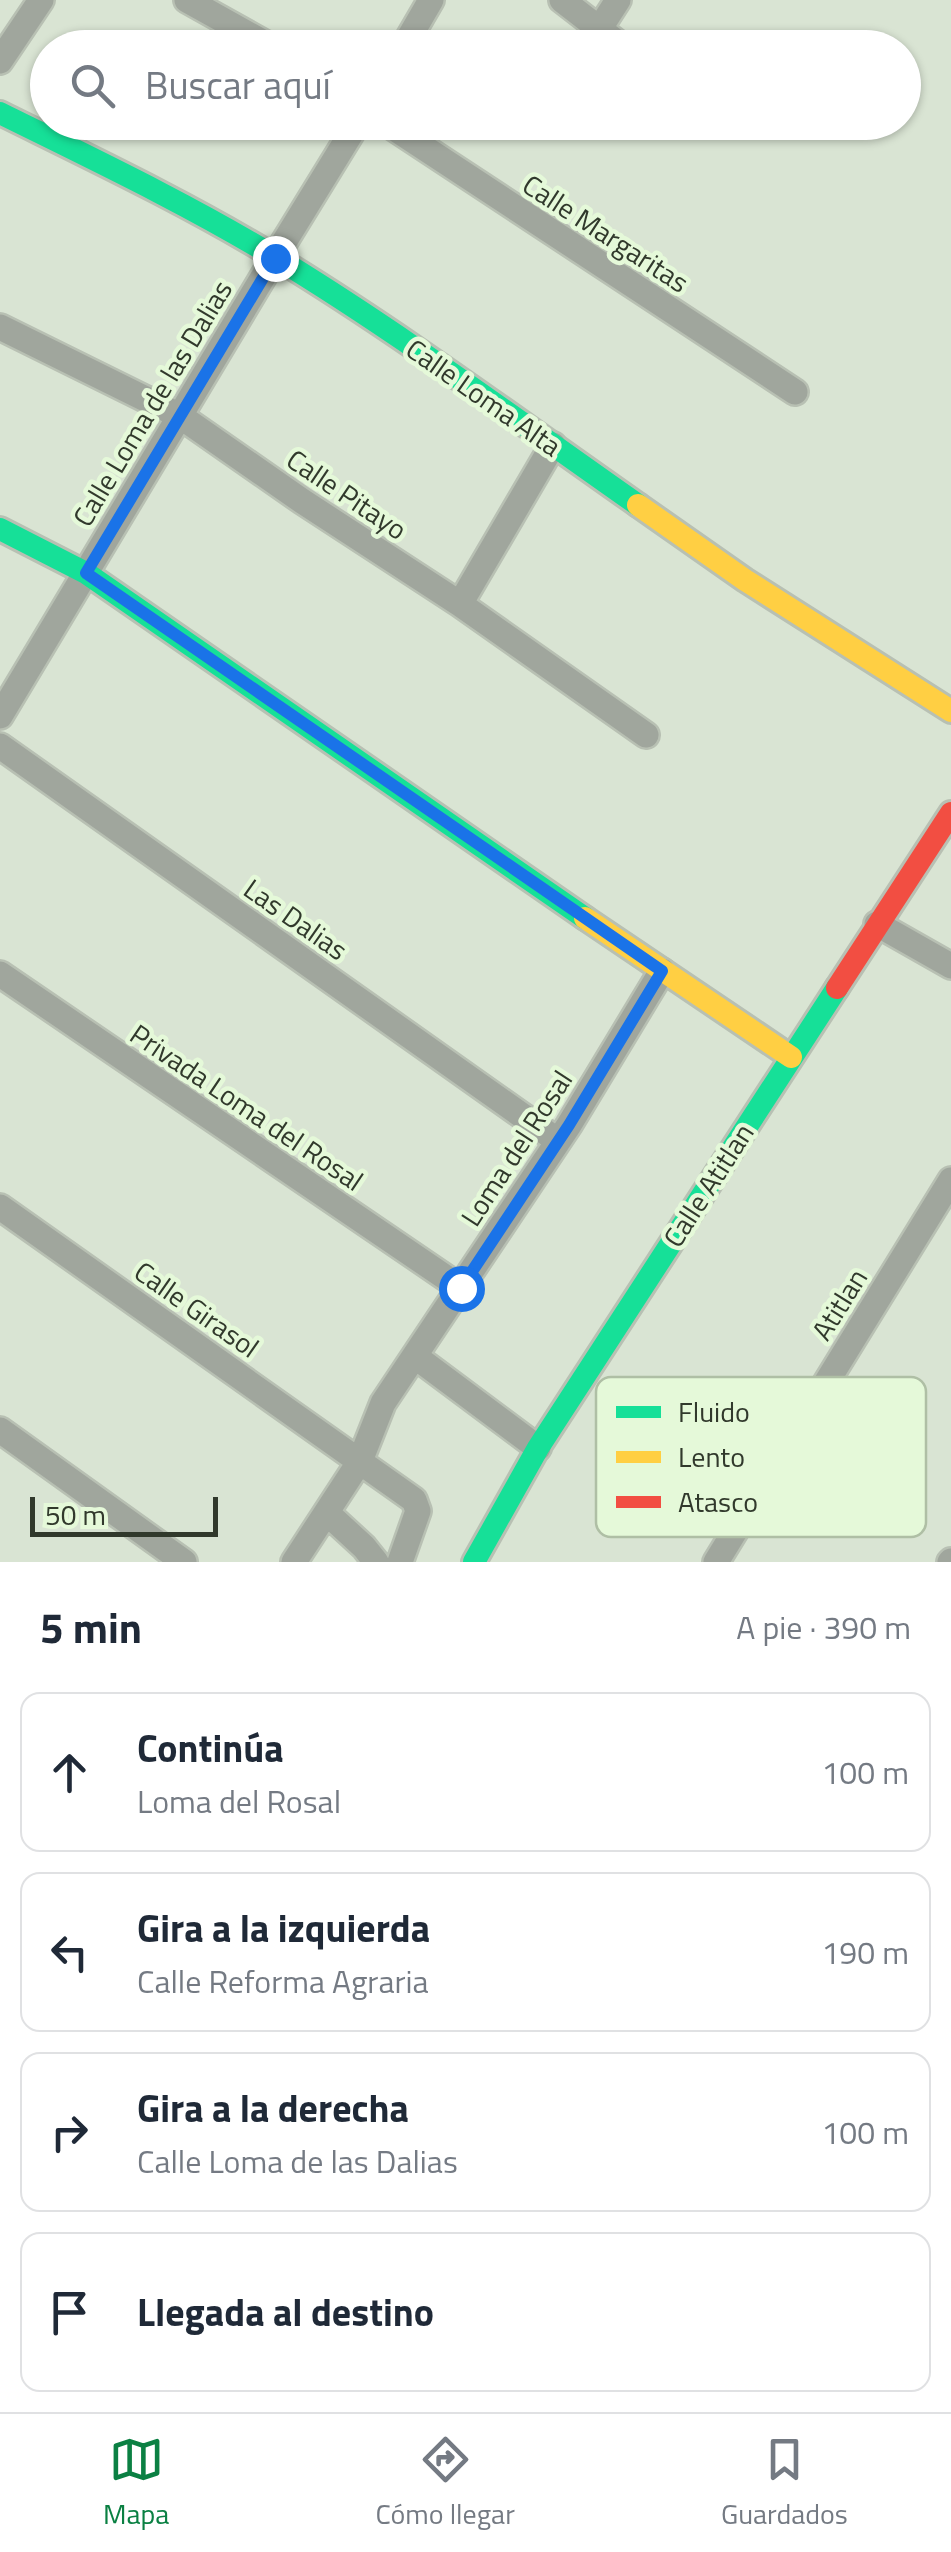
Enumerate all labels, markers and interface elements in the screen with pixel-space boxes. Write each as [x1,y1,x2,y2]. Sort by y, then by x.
search box [30,30,921,140]
text: Buscar aquí [145,56,331,114]
icon: search [65,58,120,113]
street label: Calle Margaritas [514,163,698,303]
route end [253,236,299,282]
street label: Calle Loma de las Dalias [61,272,243,534]
street label: Calle Loma Alta [397,327,571,467]
street label: Calle Pitayo [278,438,416,550]
street label: Las Dalias [235,867,357,971]
street label: Privada Loma del Rosal [122,1013,372,1201]
street label: Loma del Rosal [449,1061,583,1235]
street label: Calle Atitlan [652,1115,764,1255]
street label: Calle Girasol [126,1250,268,1368]
street label: Atitlan [800,1260,878,1348]
route start [439,1266,485,1312]
legend [596,1377,926,1537]
text: Fluido [678,1390,750,1433]
text: Lento [678,1435,745,1478]
text: Atasco [678,1480,758,1523]
scale bar [30,1492,218,1536]
text: 50 m [45,1493,106,1536]
text: 5 min [40,1595,142,1659]
text: A pie · 390 m [736,1603,911,1651]
text: Continúa [137,1719,284,1777]
icon: ahead [42,1745,97,1800]
text: 100 m [821,1748,909,1796]
text: Loma del Rosal [137,1777,341,1825]
text: Gira a la izquierda [137,1899,430,1957]
icon: left [42,1925,97,1980]
text: 190 m [821,1928,909,1976]
text: Calle Reforma Agraria [137,1957,429,2005]
text: Gira a la derecha [137,2079,409,2137]
icon: right [42,2105,97,2160]
text: 100 m [821,2108,909,2156]
text: Calle Loma de las Dalias [137,2137,458,2185]
text: Llegada al destino [137,2283,434,2341]
icon: arrive [42,2285,97,2340]
tab: Mapa [103,2432,169,2535]
tab: Cómo llegar [376,2432,515,2535]
tab: Guardados [721,2432,848,2535]

